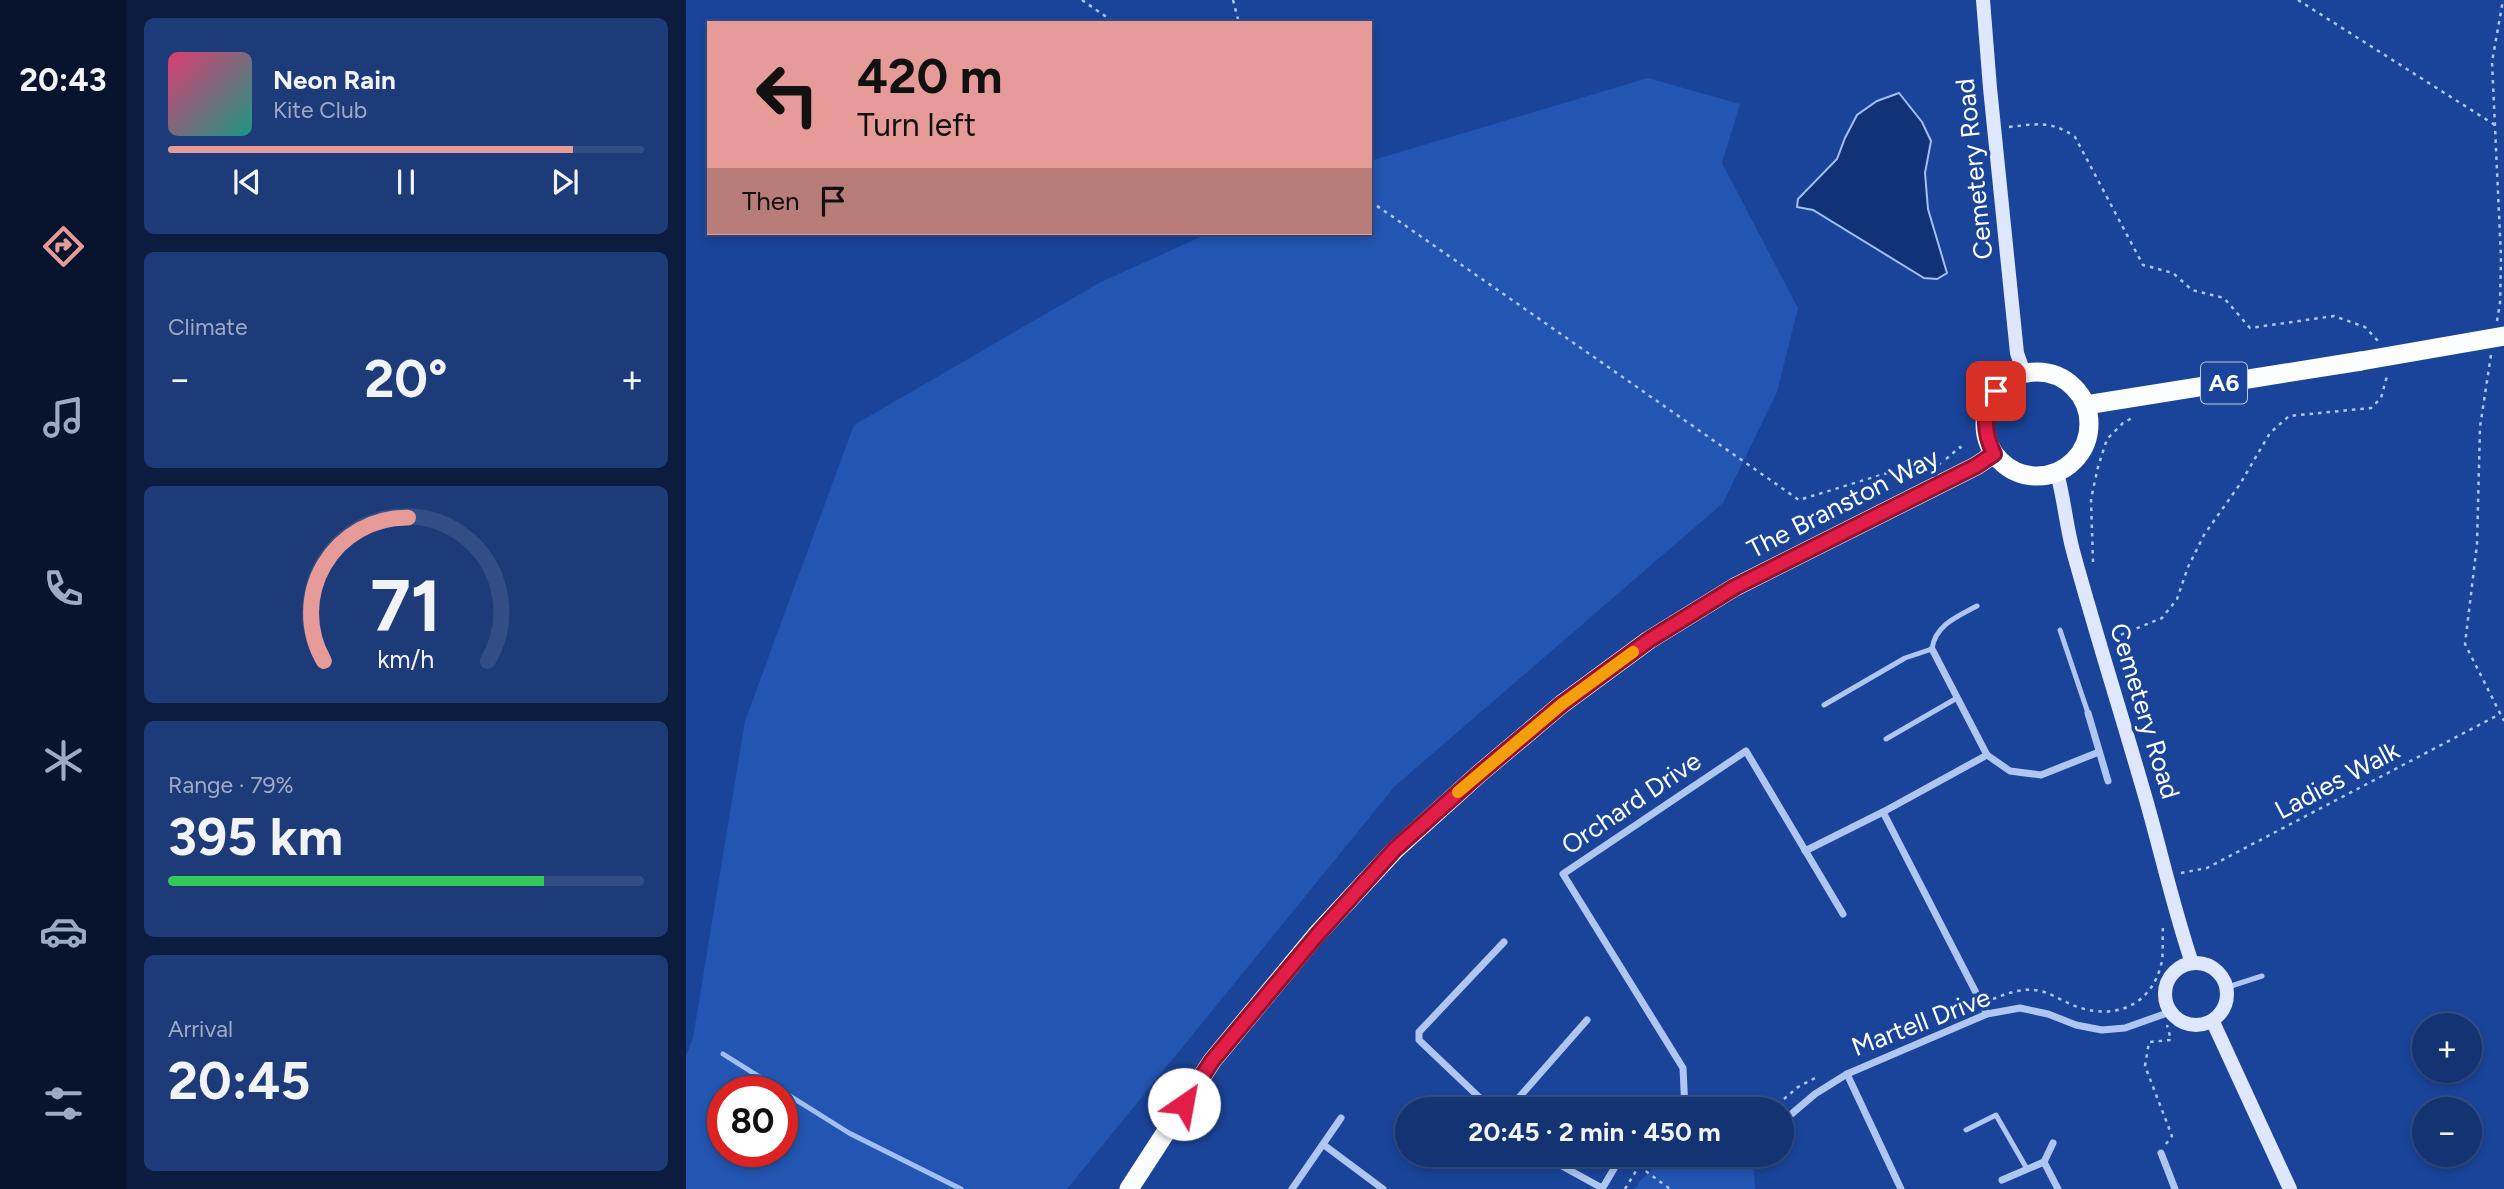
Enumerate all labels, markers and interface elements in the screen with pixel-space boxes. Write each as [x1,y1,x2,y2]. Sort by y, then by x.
text: 420 m [857,46,1003,105]
icon: left [742,49,833,140]
text: 20:43 [20,61,106,99]
text: Neon Rain [273,64,396,96]
street label: Cemetery Road [1949,77,1999,261]
text: Kite Club [273,96,367,124]
text: Turn left [857,106,976,144]
icon: previous [228,163,266,201]
icon: pause [387,163,425,201]
icon: next [546,163,584,201]
icon: arrive [814,182,852,220]
text: Then [742,185,800,217]
icon: directions [39,222,88,271]
text: Climate [168,313,247,341]
text: 20° [364,348,448,410]
text: − [168,356,192,402]
text: + [620,356,644,402]
pin [1966,361,2026,421]
road number: A6 [2201,362,2247,404]
icon: arrive [1977,372,2015,410]
icon: music [39,393,88,442]
street label: The Branston Way [1742,441,1944,565]
text: 71 [370,562,442,649]
icon: phone [39,564,88,613]
street label: Cemetery Road [2103,619,2187,803]
text: km/h [377,643,435,673]
street label: Ladies Walk [2269,734,2405,826]
icon: climate [39,736,88,785]
street label: Orchard Drive [1555,745,1707,861]
text: Range · 79% [168,771,294,799]
text: 395 km [168,806,343,868]
icon: car [39,907,88,956]
street label: Martell Drive [1847,981,1995,1063]
map controls [2412,1013,2482,1167]
button: + [2412,1013,2482,1083]
text: Arrival [168,1015,233,1043]
text: 20:45 [168,1050,311,1112]
position arrow [1147,1067,1221,1141]
speed limit sign: 80 [707,1076,798,1167]
icon: filters [39,1079,88,1128]
button: − [2412,1097,2482,1167]
text: 20:45 · 2 min · 450 m [1468,1116,1721,1148]

